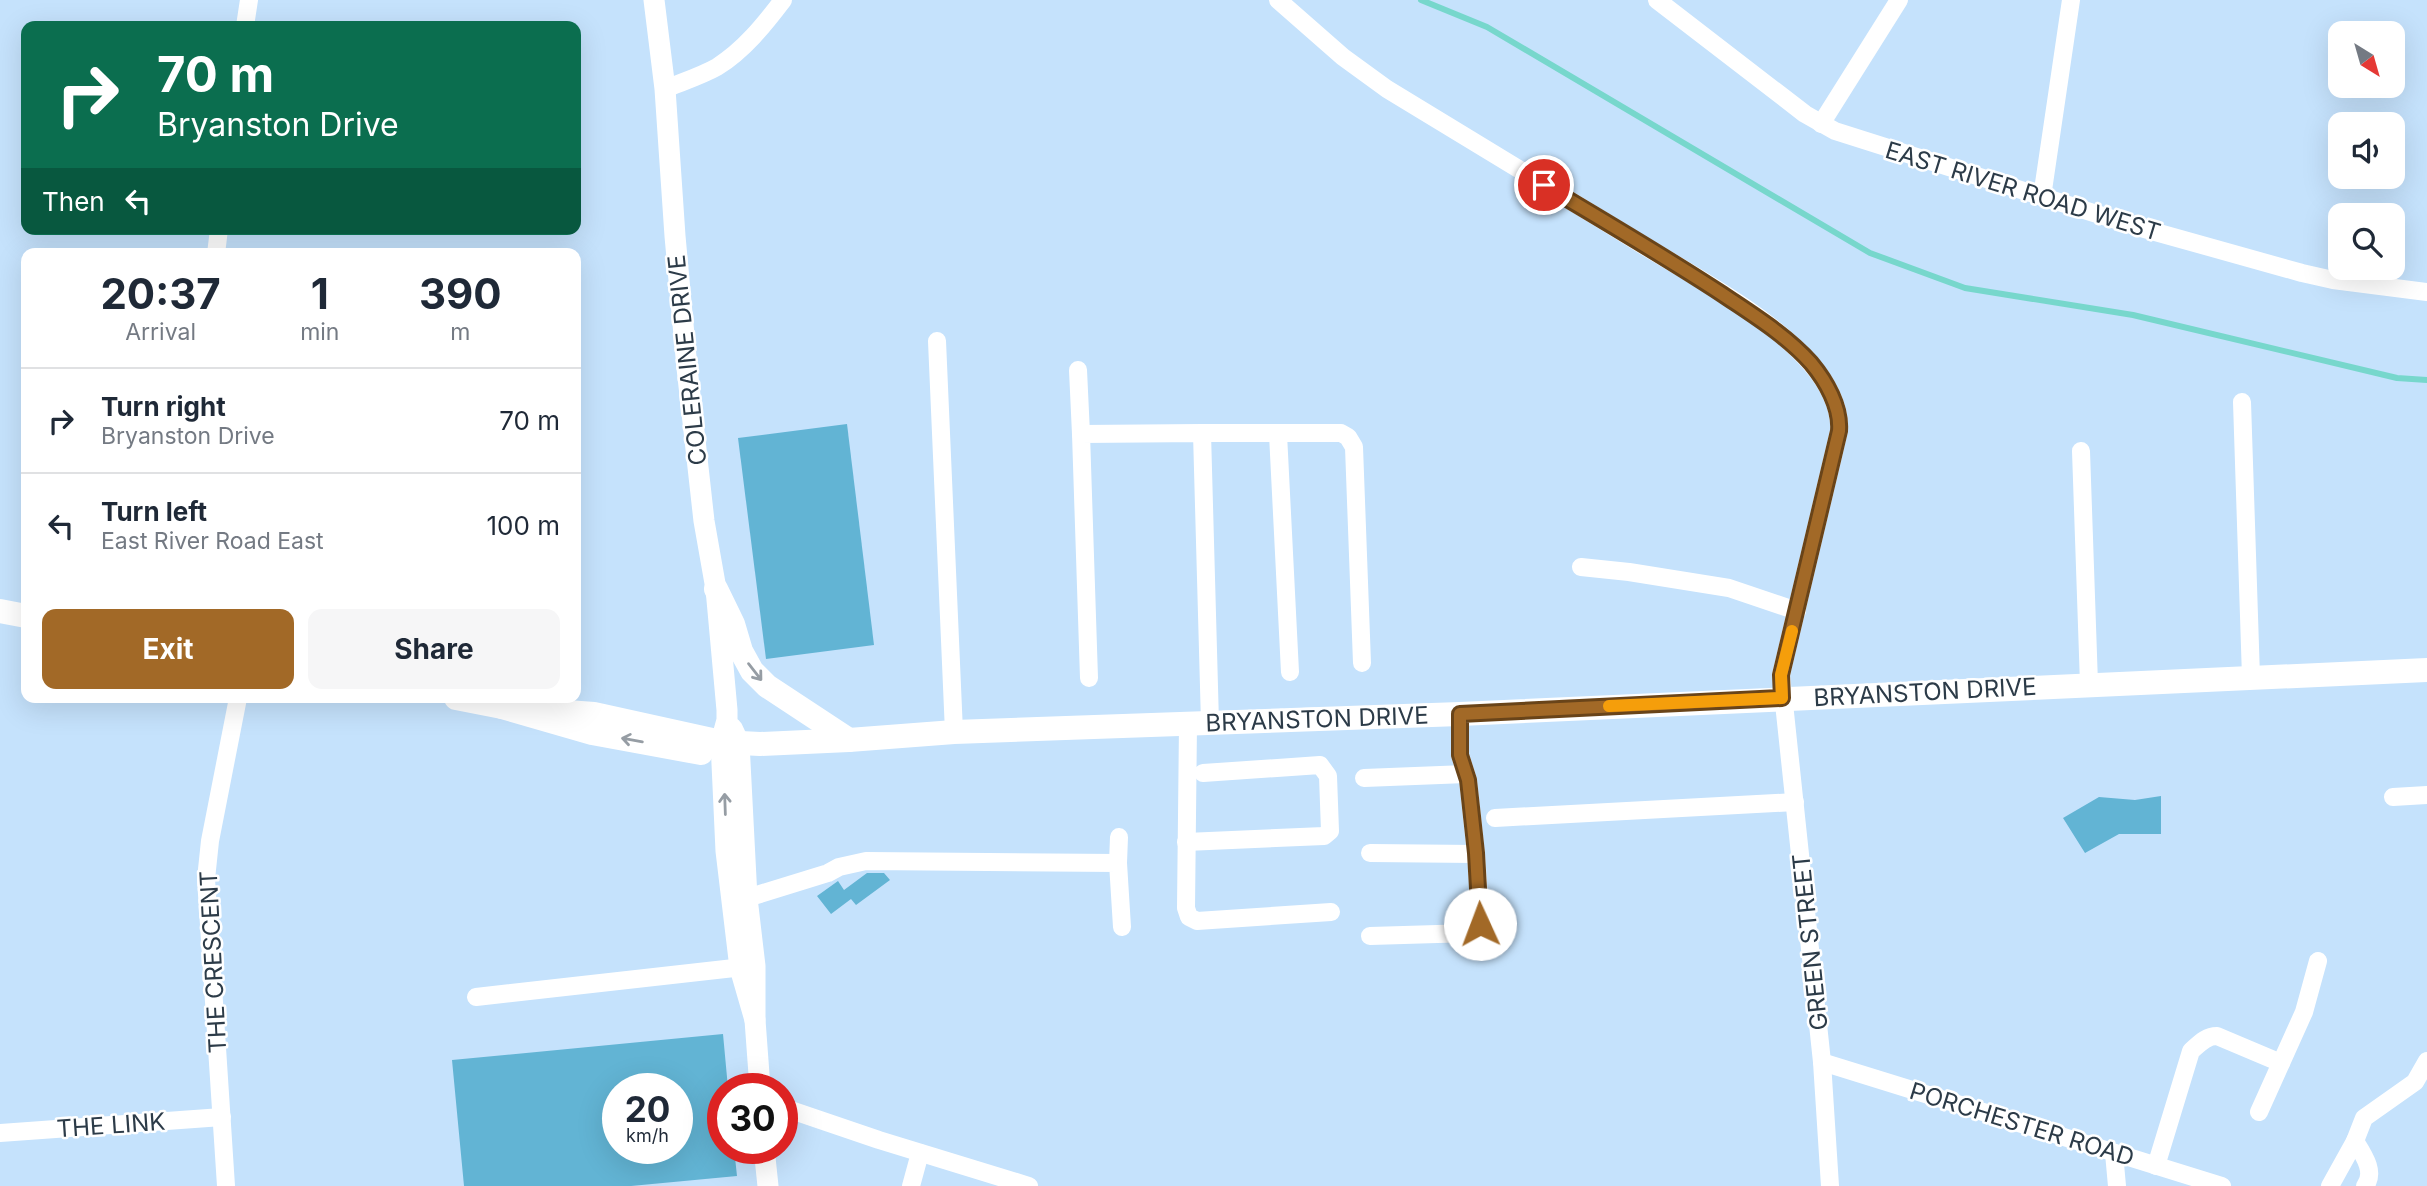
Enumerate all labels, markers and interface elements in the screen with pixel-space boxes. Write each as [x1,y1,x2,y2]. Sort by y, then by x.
north arrow [2328,21,2404,98]
map controls [2328,21,2405,280]
text: 70 m [157,45,274,104]
icon: right [42,49,133,140]
text: Bryanston Drive [157,105,399,144]
button: sound [2328,112,2405,189]
street label: EAST RIVER ROAD WEST [1882,135,2164,247]
pin [1514,155,1574,215]
icon: arrive [1525,166,1563,204]
icon: left [119,182,157,220]
text: Then [42,186,105,217]
button: search [2328,203,2405,280]
street label: COLERAINE DRIVE [662,253,712,467]
text: 20:37 [100,268,221,319]
text: 1 [311,268,329,319]
text: 390 [419,268,502,319]
text: Arrival [125,318,196,346]
text: min [300,318,339,346]
text: m [450,318,470,346]
text: Turn right [101,391,226,422]
icon: right [42,402,80,440]
text: 70 m [499,405,560,436]
text: Bryanston Drive [101,422,275,450]
text: Turn left [101,496,207,527]
icon: left [42,507,80,545]
text: 100 m [487,510,560,541]
text: East River Road East [101,527,324,555]
button: Exit [42,609,294,689]
button: Share [308,609,560,689]
one-way arrow [748,663,763,681]
street label: BRYANSTON DRIVE [1813,672,2037,712]
street label: BRYANSTON DRIVE [1205,701,1429,737]
one-way arrow [621,733,644,746]
one-way arrow [718,793,731,816]
street label: GREEN STREET [1786,852,1834,1032]
street label: THE CRESCENT [194,870,232,1054]
position arrow [1443,887,1517,961]
speed limit sign: 30 [707,1073,798,1164]
street label: PORCHESTER ROAD [1906,1076,2138,1172]
text: 20 [625,1088,670,1130]
street label: THE LINK [56,1107,166,1143]
text: km/h [626,1125,669,1146]

